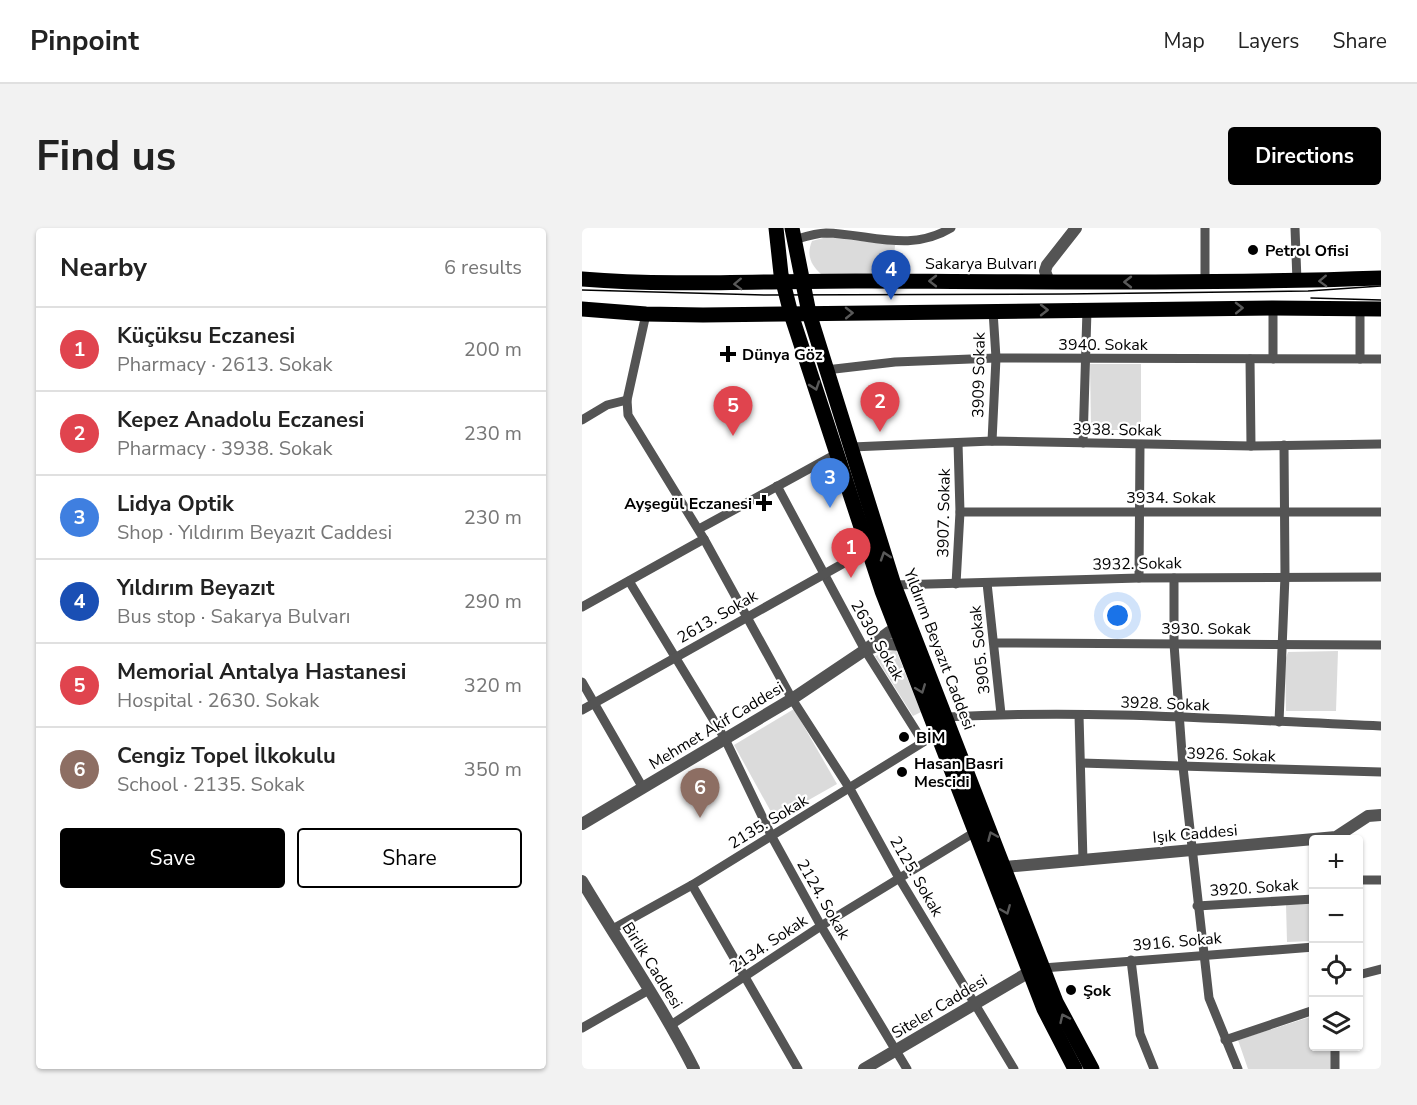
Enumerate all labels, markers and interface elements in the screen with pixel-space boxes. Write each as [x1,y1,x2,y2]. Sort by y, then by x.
text: Pinpoint [30,22,139,60]
text: Map [1163,27,1205,55]
text: Layers [1238,27,1299,55]
text: Share [1332,27,1387,55]
button: Directions [1228,127,1381,185]
text: Find us [36,128,176,185]
place label: Petrol Ofisi [1265,240,1349,262]
marker: Petrol Ofisi [1246,243,1260,257]
text: Nearby [60,250,147,285]
pin: 4 [872,250,910,300]
street label: Sakarya Bulvarı [925,253,1037,275]
text: 6 results [444,254,522,281]
one-way arrow [1318,274,1327,287]
one-way arrow [928,275,937,287]
one-way arrow [1123,276,1132,288]
one-way arrow [733,277,742,290]
one-way arrow [1235,302,1244,314]
one-way arrow [1040,304,1049,316]
one-way arrow [845,306,854,319]
text: Küçüksu Eczanesi [117,321,295,351]
street label: 3909 Sokak [967,331,991,418]
street label: 3940. Sokak [1058,334,1149,356]
text: 1 [74,336,86,363]
text: 200 m [464,336,522,363]
place label: Dünya Göz [742,344,823,366]
marker: Dünya Göz [719,345,737,363]
text: Pharmacy · 2613. Sokak [117,351,333,378]
one-way arrow [808,380,820,391]
pin: 2 [860,382,900,432]
pin: 5 [714,386,752,436]
text: Kepez Anadolu Eczanesi [117,405,364,435]
street label: 3938. Sokak [1072,418,1163,442]
text: 2 [74,420,86,447]
text: 230 m [464,420,522,447]
text: Pharmacy · 3938. Sokak [117,435,333,462]
pin: 3 [810,458,850,508]
street label: 3907. Sokak [932,467,956,558]
street label: 3934. Sokak [1126,487,1217,509]
text: Lidya Optik [117,489,234,519]
place label: Ayşegül Eczanesi [624,493,752,515]
marker: Ayşegül Eczanesi [757,496,771,510]
text: 3 [74,504,86,531]
text: 230 m [464,504,522,531]
text: Shop · Yıldırım Beyazıt Caddesi [117,519,392,546]
pin: 1 [832,528,870,578]
one-way arrow [880,551,892,562]
street label: 3932. Sokak [1092,552,1183,576]
street label: Yıldırım Beyazıt Caddesi [898,565,980,733]
text: Yıldırım Beyazıt [117,573,274,603]
street label: 2613. Sokak [673,585,763,649]
text: 4 [74,588,86,615]
text: 290 m [464,588,522,615]
street label: 2630. Sokak [845,596,909,686]
your location [1103,601,1132,630]
text: Bus stop · Sakarya Bulvarı [117,603,350,630]
street label: 3905. Sokak [964,603,996,695]
street label: 3930. Sokak [1161,618,1252,640]
text: Memorial Antalya Hastanesi [117,657,406,687]
text: 5 [74,672,86,699]
text: 320 m [464,672,522,699]
street label: Mehmet Akif Caddesi [645,677,788,775]
one-way arrow [914,683,926,694]
text: Hospital · 2630. Sokak [117,687,319,714]
street label: 3928. Sokak [1120,691,1211,717]
place label: BİM [916,727,945,749]
marker: BİM [897,730,911,744]
text: Cengiz Topel İlkokulu [117,741,336,771]
street label: 3926. Sokak [1186,742,1277,768]
place label: Hasan Basri Mescidi [914,753,1003,793]
text: 6 [74,756,86,783]
text: 350 m [464,756,522,783]
marker: Hasan Basri Mescidi [895,765,909,779]
pin: 6 [680,768,720,818]
text: School · 2135. Sokak [117,771,305,798]
street label: 2135. Sokak [725,789,813,854]
street label: Işık Caddesi [1152,819,1238,849]
button: Save [60,828,285,888]
button: Share [297,828,522,888]
street label: 2125. Sokak [884,832,948,922]
one-way arrow [987,832,999,843]
map controls [1309,835,1363,1051]
button: + [1309,835,1363,889]
street label: 2124. Sokak [791,855,855,945]
street label: 3920. Sokak [1209,874,1300,902]
button: − [1309,889,1363,943]
one-way arrow [999,904,1012,915]
street label: 2134. Sokak [725,909,813,978]
street label: Birlik Caddesi [617,918,688,1013]
street label: 3916. Sokak [1132,927,1224,957]
button: locate [1309,943,1363,997]
street label: Siteler Caddesi [887,970,992,1044]
place label: Şok [1083,980,1111,1002]
marker: Şok [1064,983,1078,997]
button: layers [1309,997,1363,1051]
one-way arrow [1059,1013,1071,1024]

